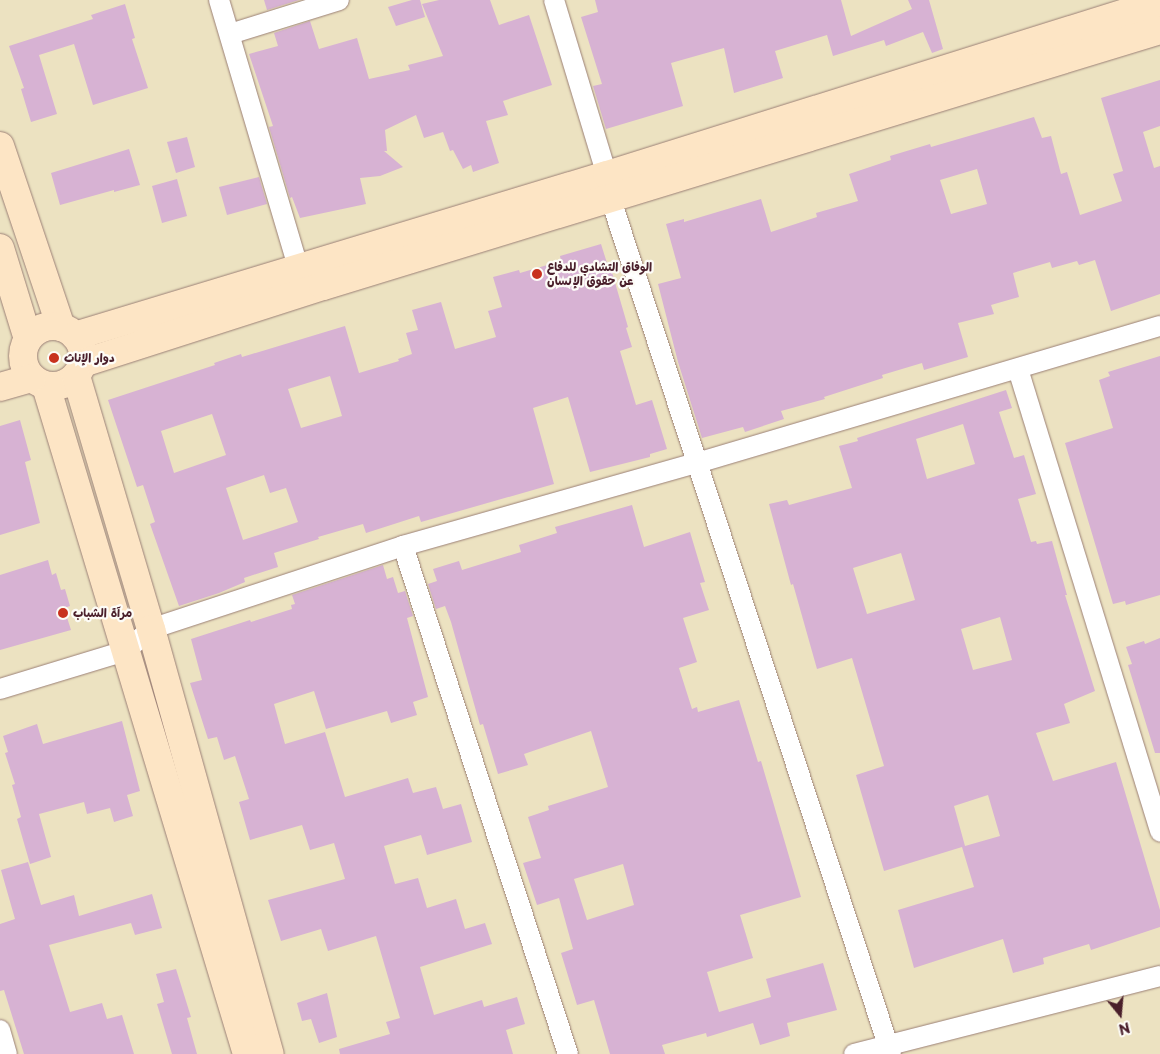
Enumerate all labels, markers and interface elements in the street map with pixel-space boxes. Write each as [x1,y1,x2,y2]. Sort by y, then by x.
place label: الوفاق التشادي للدفاع عن حقوق الإنسان [547,260,652,288]
marker: الوفاق التشادي للدفاع عن حقوق الإنسان [531,268,543,280]
place label: دوار الإناث [64,351,115,365]
marker: دوار الإناث [48,352,60,364]
place label: مرآة الشباب [73,606,132,620]
marker: مرآة الشباب [57,607,69,619]
north arrow [1095,989,1145,1039]
text: N [1116,1017,1133,1040]

